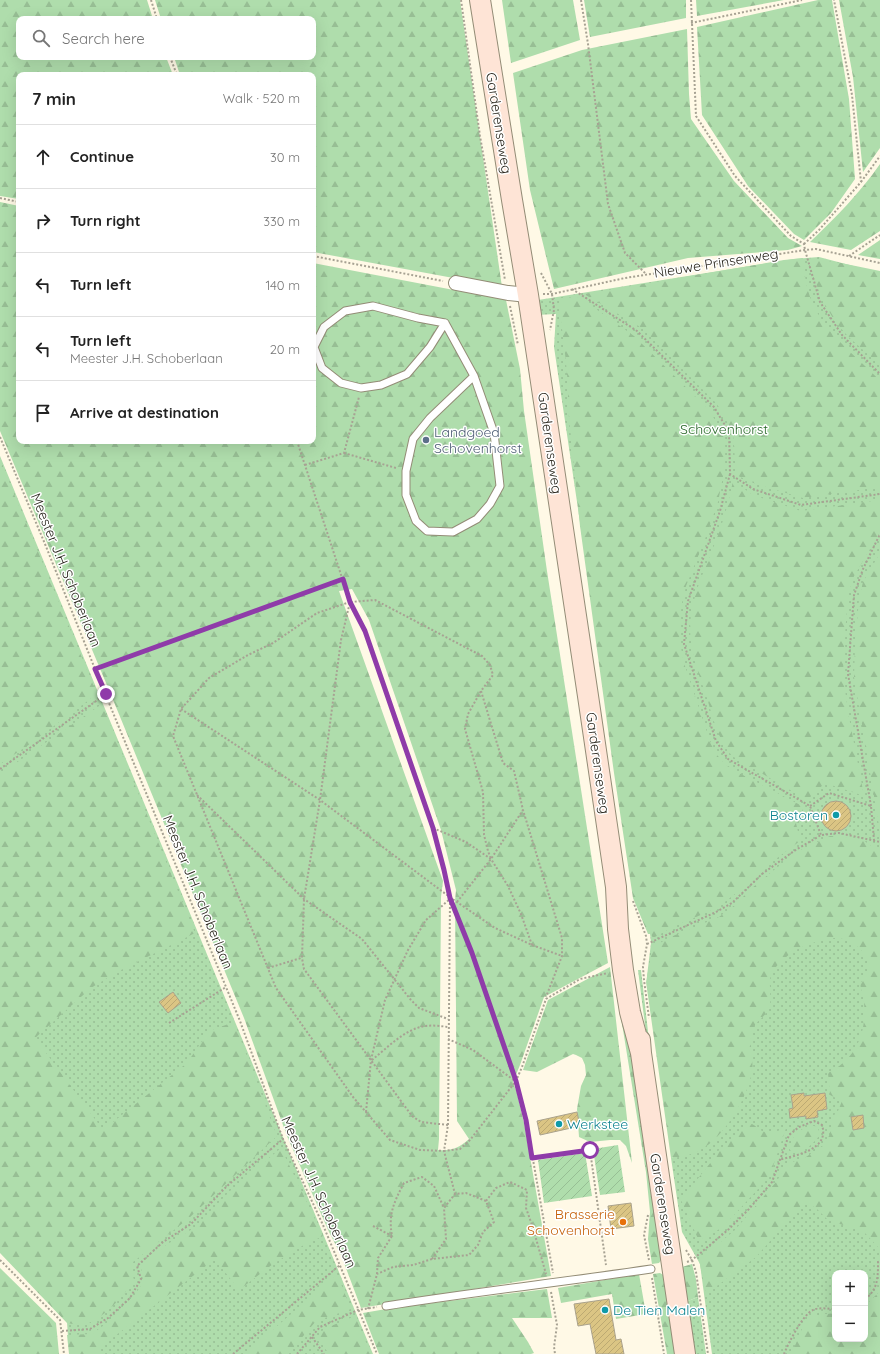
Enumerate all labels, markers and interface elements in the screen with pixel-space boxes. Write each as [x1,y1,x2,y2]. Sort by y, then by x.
search box [16,16,316,60]
icon: search [30,27,52,49]
text: Search here [62,29,145,48]
street label: Garderenseweg [482,71,516,175]
text: 7 min [32,88,76,109]
text: Walk · 520 m [223,90,300,106]
icon: ahead [32,146,54,168]
text: Continue [70,147,134,166]
text: 30 m [270,149,300,165]
icon: right [32,210,54,232]
text: Turn right [70,211,141,230]
text: 330 m [263,213,300,229]
street label: Nieuwe Prinsenweg [652,244,780,282]
icon: left [32,274,54,296]
text: Turn left [70,275,132,294]
text: 140 m [265,277,300,293]
text: Turn left [70,331,132,350]
icon: left [32,338,54,360]
text: 20 m [270,341,300,357]
text: Meester J.H. Schoberlaan [70,350,223,366]
street label: Garderenseweg [534,391,566,495]
icon: arrive [32,402,54,424]
text: Arrive at destination [70,403,219,422]
park label: Schovenhorst [680,420,768,438]
place label: Landgoed Schovenhorst [434,423,522,457]
marker: Landgoed Schovenhorst [421,435,431,445]
street label: Meester J.H. Schoberlaan [27,490,105,650]
route end [97,685,115,703]
street label: Garderenseweg [582,711,614,815]
place label: Bostoren [770,806,828,824]
marker: Bostoren [831,810,841,820]
street label: Meester J.H. Schoberlaan [159,812,237,972]
street label: Meester J.H. Schoberlaan [277,1113,361,1271]
place label: Werkstee [567,1115,628,1133]
marker: Werkstee [554,1119,564,1129]
route start [581,1141,599,1159]
street label: Garderenseweg [646,1152,680,1256]
place label: Brasserie Schovenhorst [527,1205,615,1239]
marker: Brasserie Schovenhorst [618,1217,628,1227]
map controls [832,1270,868,1342]
button: + [832,1270,868,1306]
place label: De Tien Malen [613,1301,705,1319]
marker: De Tien Malen [600,1305,610,1315]
button: − [832,1306,868,1342]

